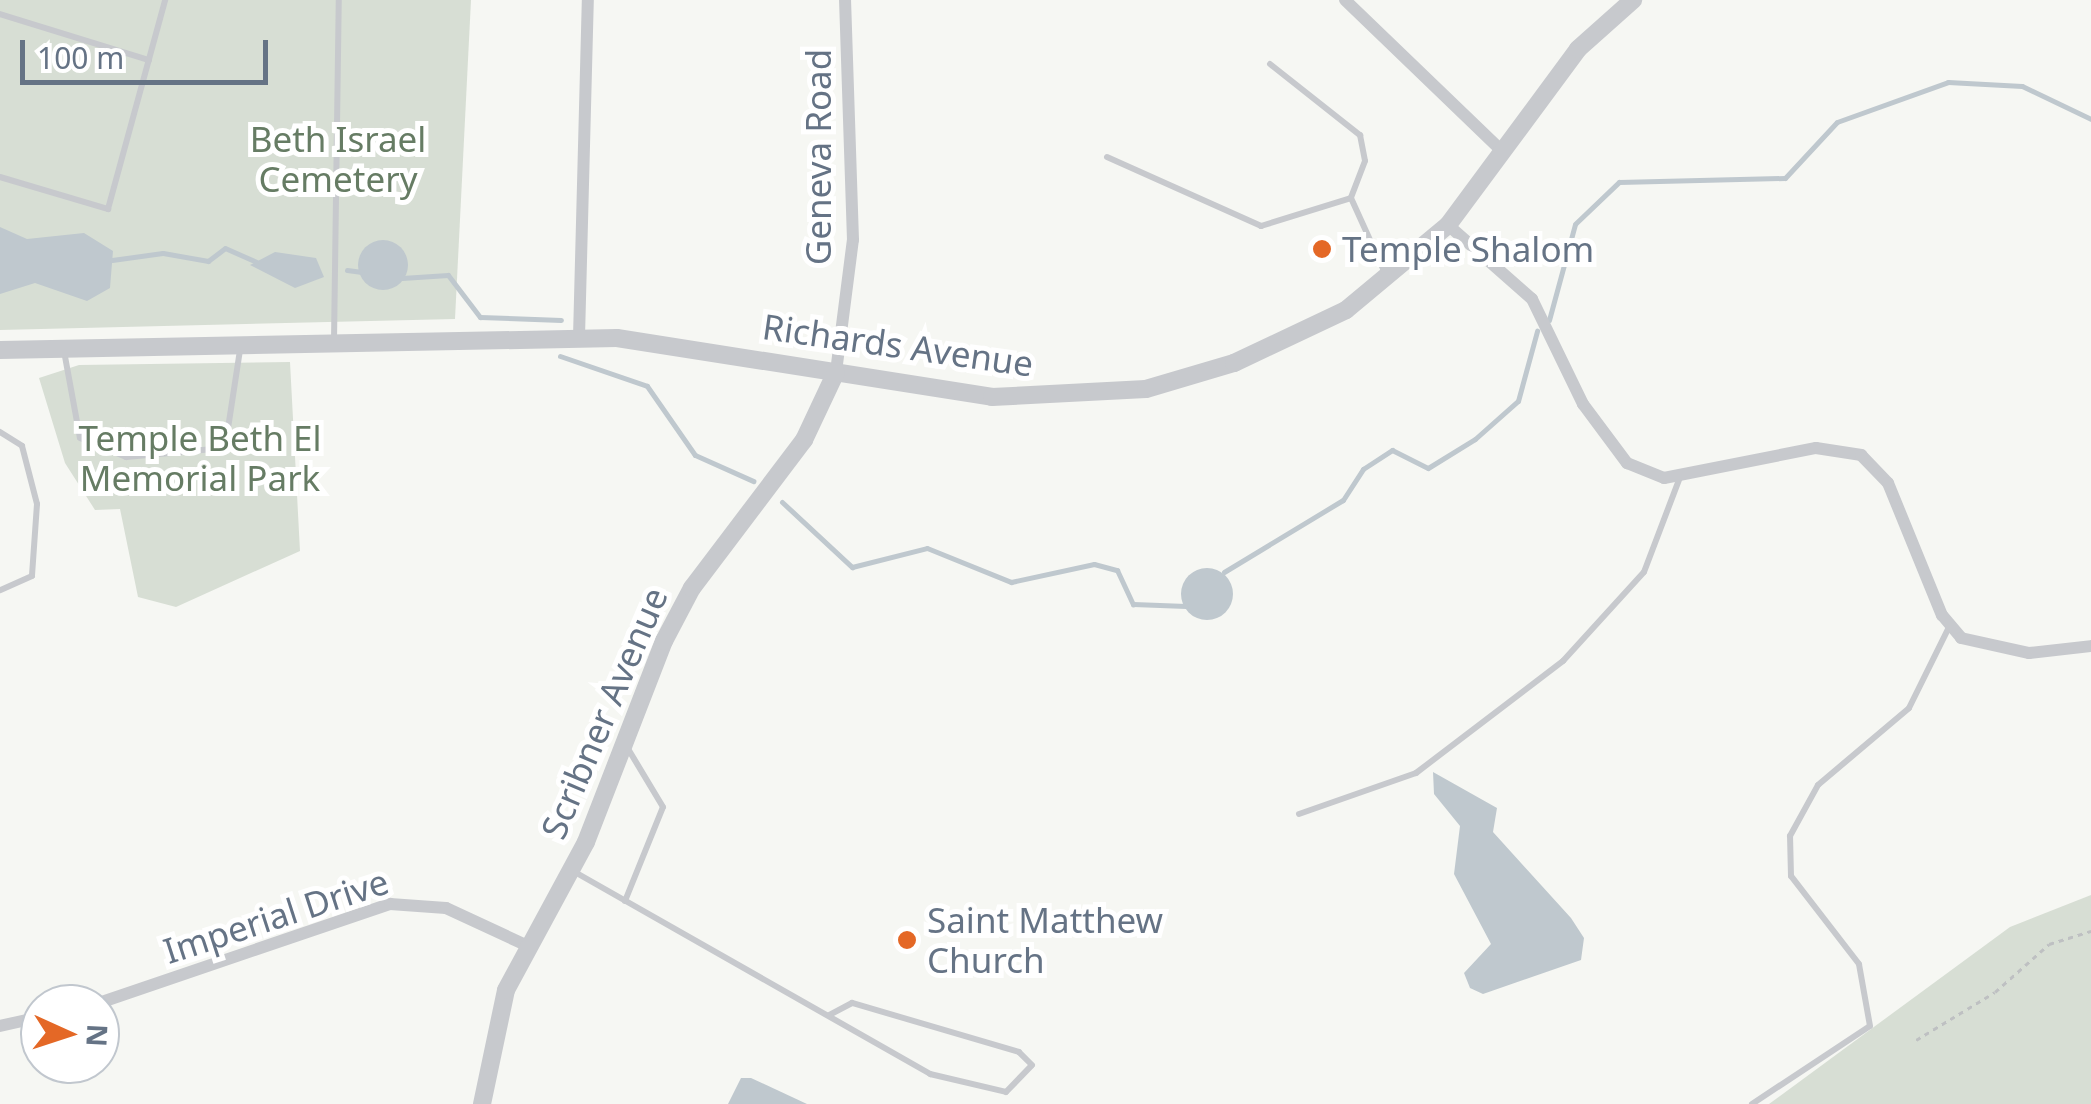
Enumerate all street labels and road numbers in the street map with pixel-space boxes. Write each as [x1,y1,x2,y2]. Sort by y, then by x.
street label: Geneva Road [797,49,839,265]
street label: Richards Avenue [760,305,1036,385]
street label: Scribner Avenue [532,581,676,845]
street label: Imperial Drive [158,860,394,972]

